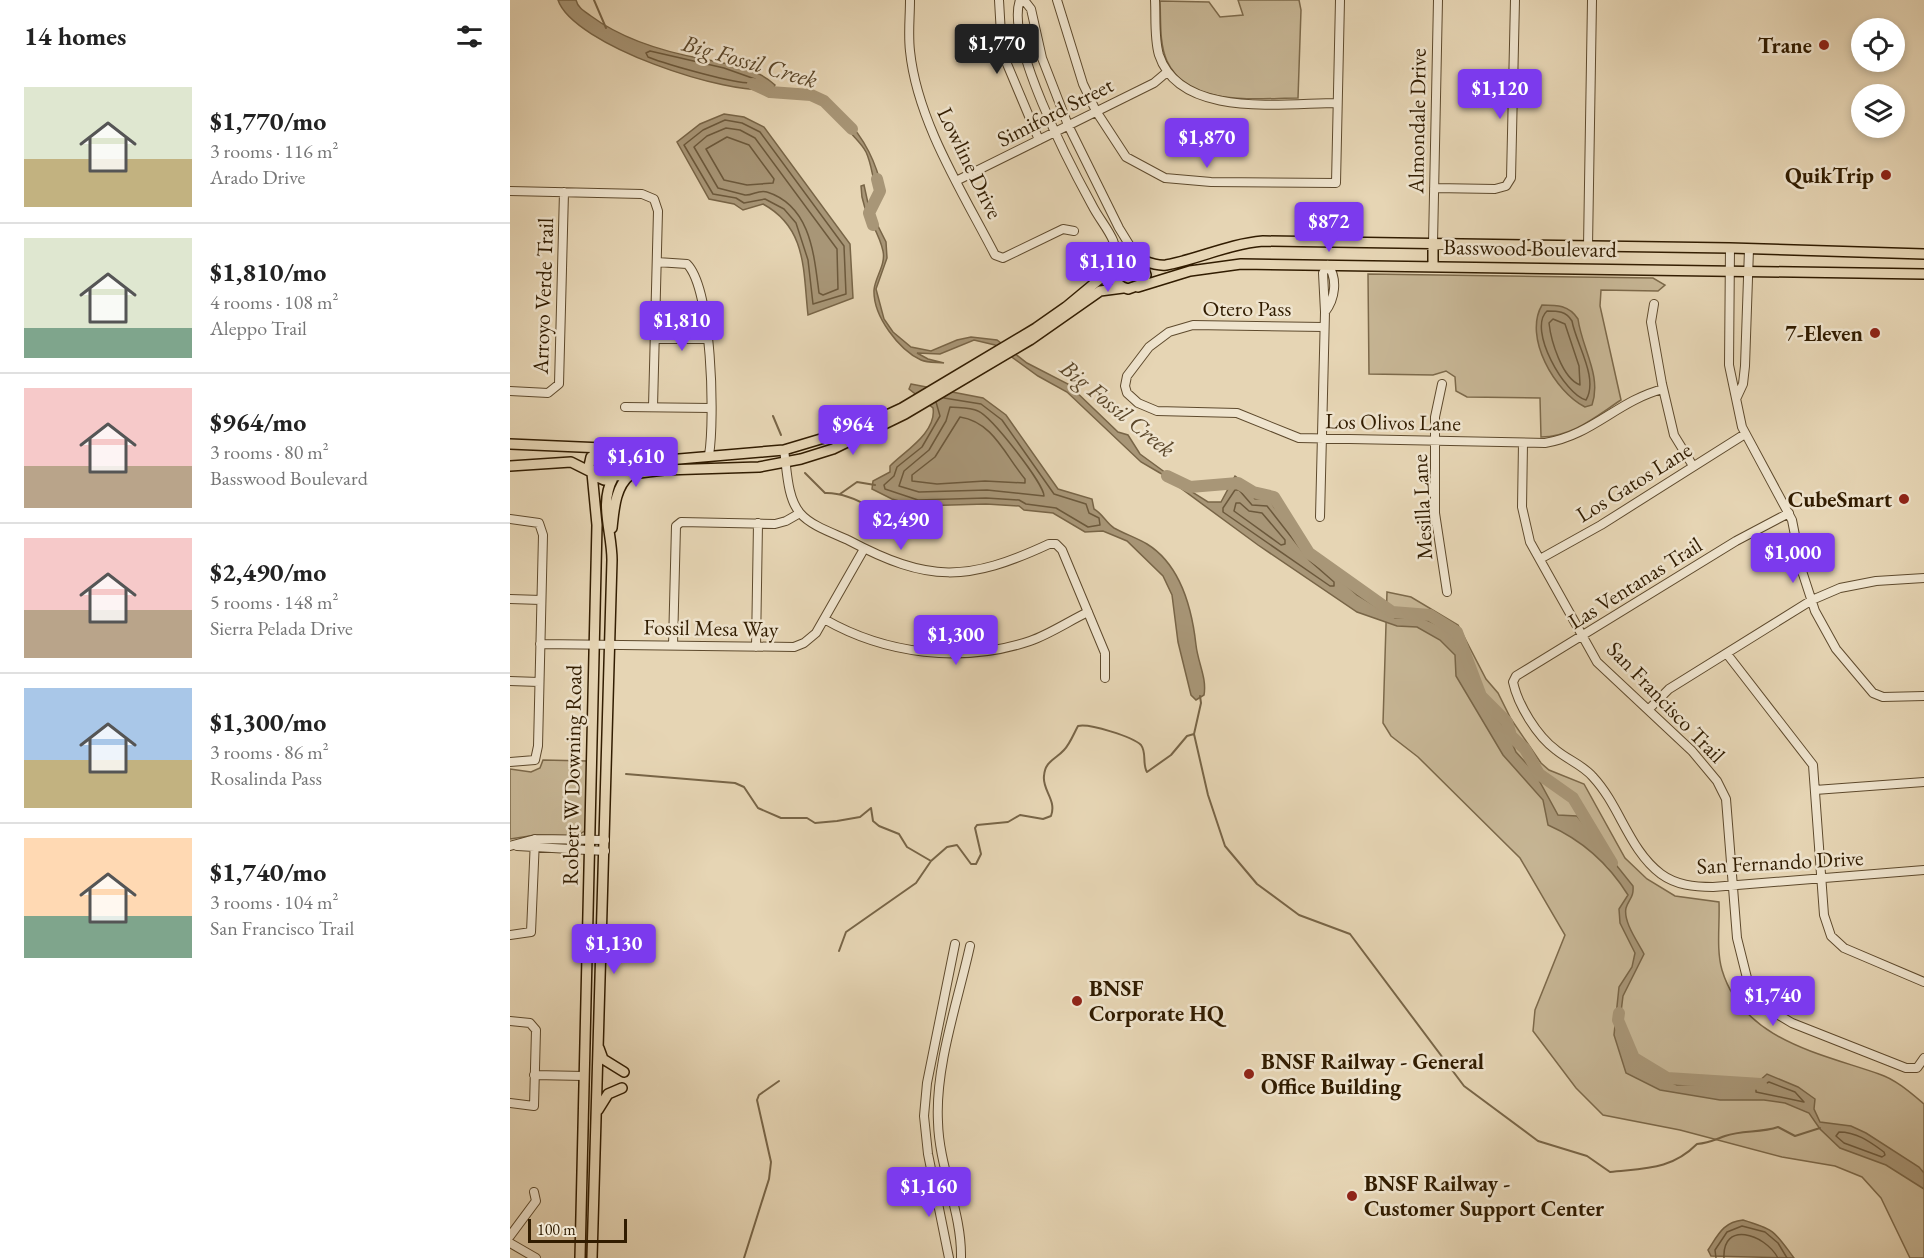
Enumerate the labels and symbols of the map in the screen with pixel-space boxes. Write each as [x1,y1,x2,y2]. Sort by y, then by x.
pin: $1,770 [948,24,1046,75]
water label: Big Fossil Creek [678,27,821,95]
place label: Trane [1758,31,1812,60]
marker: Trane [1817,38,1831,52]
street label: Almondale Drive [1401,48,1433,195]
pin: $1,120 [1451,69,1549,120]
street label: Simiford Street [992,70,1118,154]
street label: Lowline Drive [931,102,1010,224]
pin: $1,870 [1158,118,1256,169]
place label: QuikTrip [1785,161,1874,190]
marker: QuikTrip [1879,168,1893,182]
pin: $872 [1293,202,1365,253]
street label: Arroyo Verde Trail [526,217,560,376]
street label: Basswood Boulevard [1443,232,1618,264]
pin: $1,110 [1059,242,1157,293]
street label: Otero Pass [1203,294,1291,323]
pin: $1,810 [633,301,731,352]
place label: 7-Eleven [1785,319,1864,348]
marker: 7-Eleven [1868,326,1882,340]
water label: Big Fossil Creek [1053,352,1182,464]
pin: $964 [817,405,889,456]
street label: Los Olivos Lane [1325,406,1462,438]
street label: Los Gatos Lane [1571,435,1698,529]
pin: $1,610 [587,437,685,488]
street label: Mesilla Lane [1405,453,1439,561]
place label: CubeSmart [1788,485,1893,514]
marker: CubeSmart [1897,492,1911,506]
pin: $2,490 [852,500,950,551]
street label: Las Ventanas Trail [1563,530,1707,636]
pin: $1,000 [1744,533,1842,584]
street label: Fossil Mesa Way [643,612,779,644]
pin: $1,300 [907,615,1005,666]
street label: San Francisco Trail [1600,635,1732,769]
street label: Robert W Downing Road [556,664,588,886]
street label: San Fernando Drive [1696,843,1865,881]
pin: $1,130 [565,924,663,975]
place label: BNSF Corporate HQ [1089,974,1227,1028]
pin: $1,740 [1724,976,1822,1027]
marker: BNSF Corporate HQ [1070,994,1084,1008]
place label: BNSF Railway - General Office Building [1261,1047,1484,1101]
marker: BNSF Railway - General Office Building [1242,1067,1256,1081]
pin: $1,160 [880,1167,978,1218]
place label: BNSF Railway - Customer Support Center [1364,1169,1605,1223]
marker: BNSF Railway - Customer Support Center [1345,1189,1359,1203]
scale bar [528,1216,627,1244]

